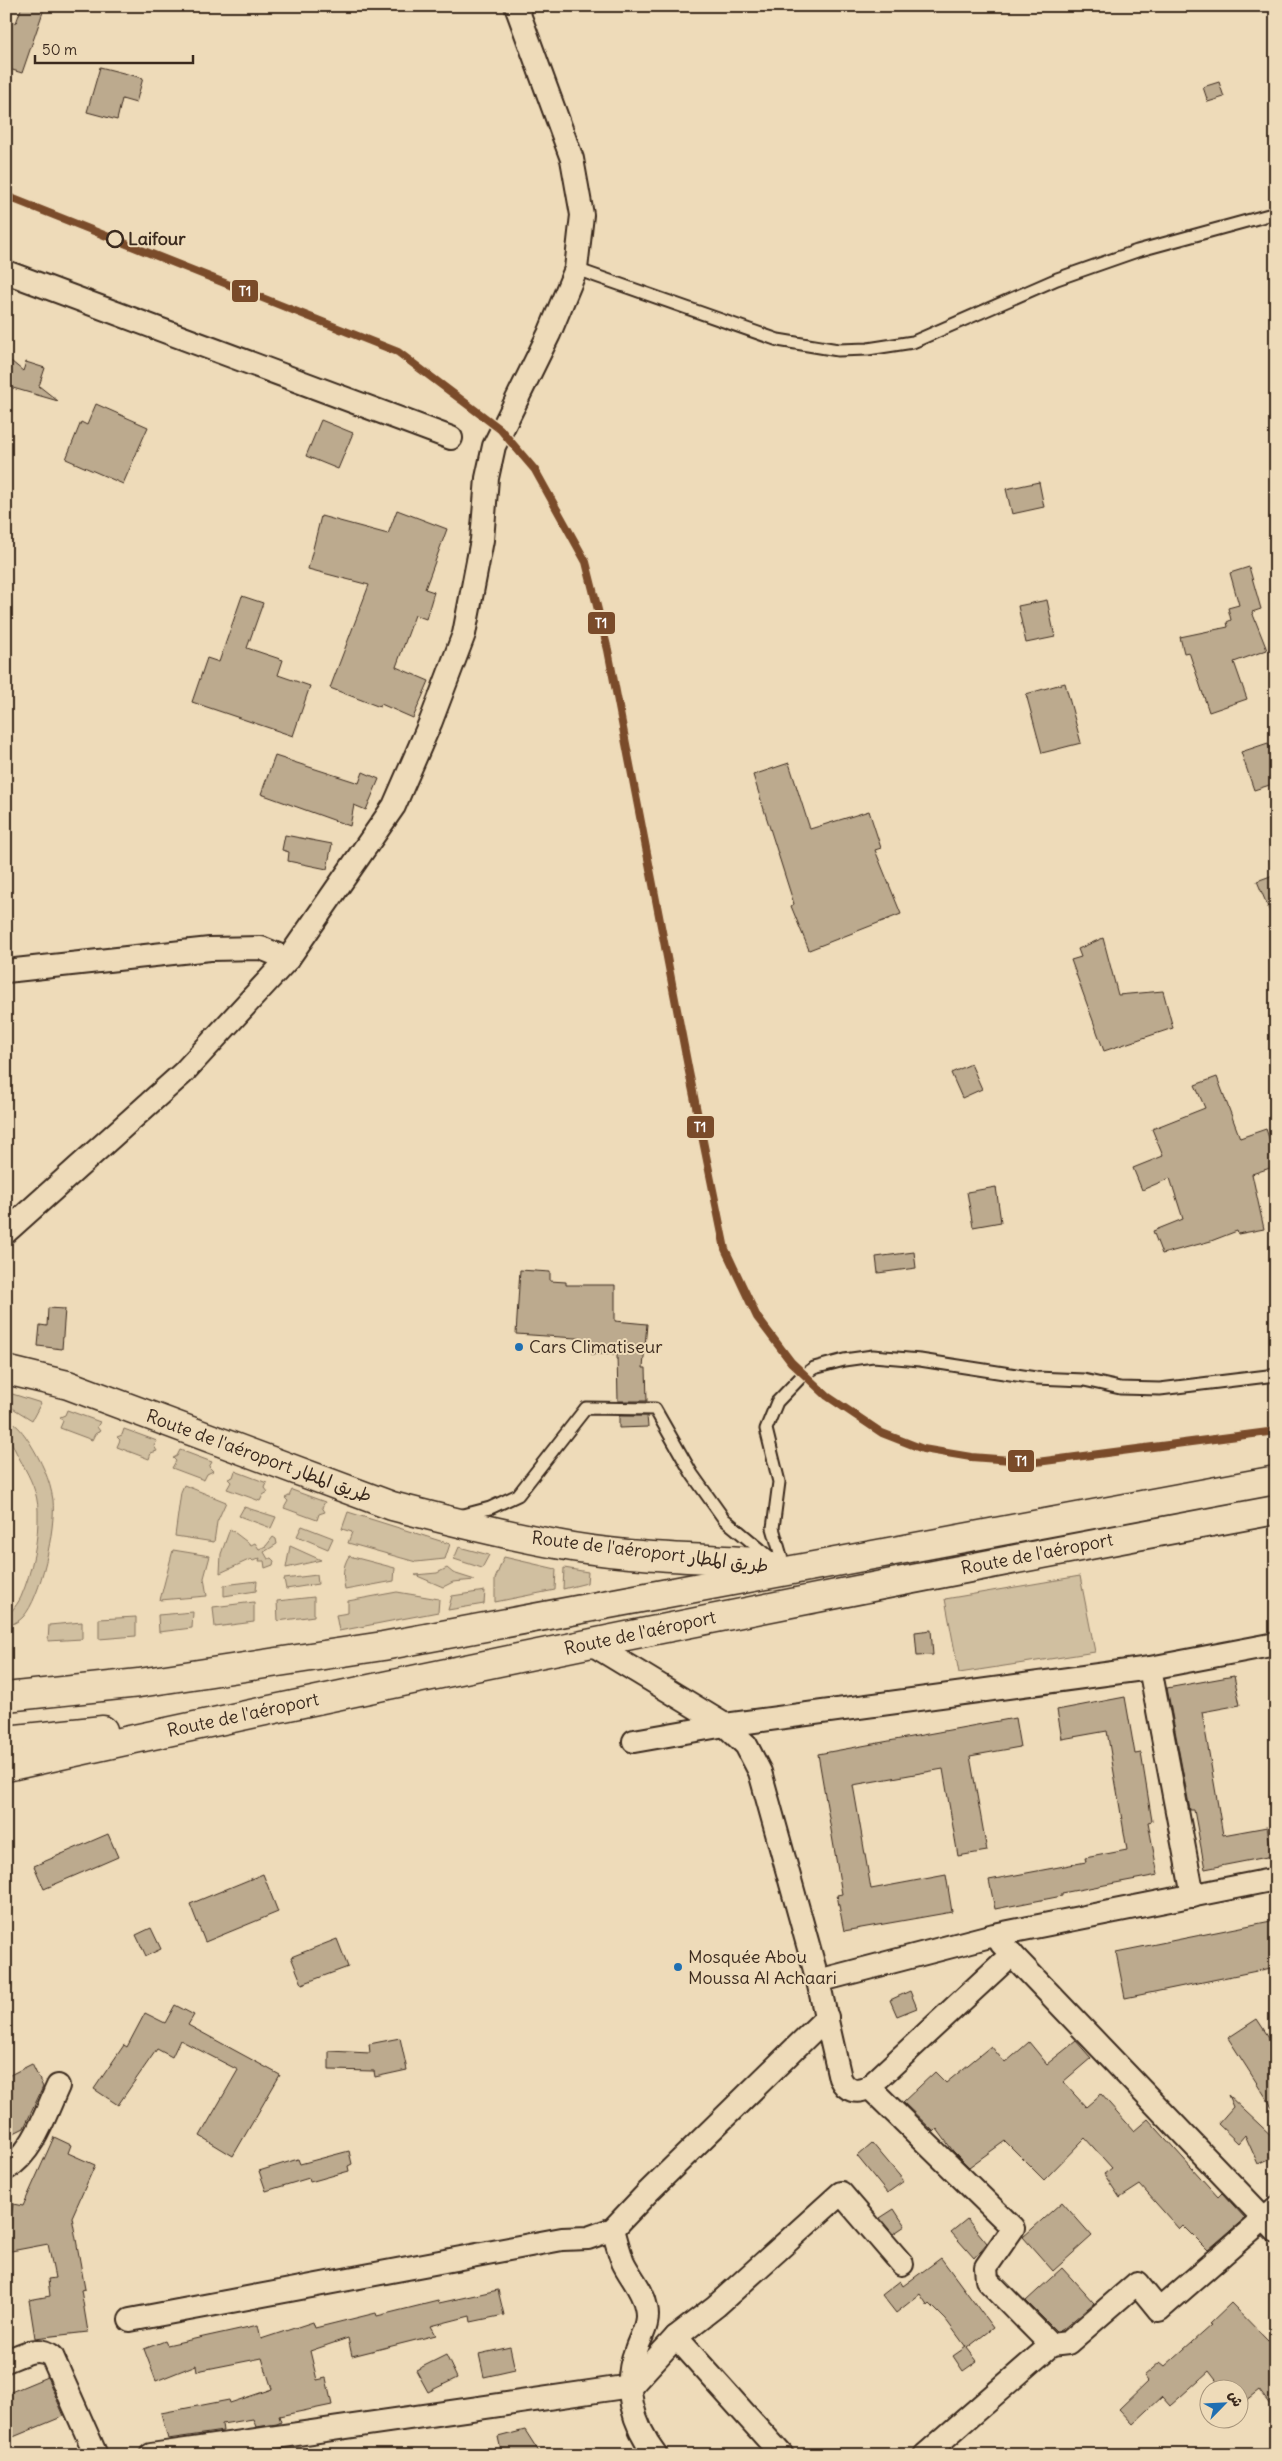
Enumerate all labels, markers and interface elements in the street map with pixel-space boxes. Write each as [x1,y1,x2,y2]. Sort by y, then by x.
scale bar [35,32,192,64]
text: 50 m [42,40,77,59]
place label: Laifour [128,227,186,250]
marker: Laifour [106,230,124,248]
line badge: T1 [231,279,259,303]
text: T1 [239,282,251,300]
line badge: T1 [587,611,616,635]
text: T1 [595,614,607,632]
line badge: T1 [686,1115,715,1139]
text: T1 [694,1118,706,1136]
place label: Cars Climatiseur [529,1335,663,1358]
marker: Cars Climatiseur [513,1341,525,1353]
street label: Route de l'aéroport طريق المطار [143,1404,375,1507]
line badge: T1 [1007,1449,1035,1473]
text: T1 [1015,1452,1027,1470]
street label: Route de l'aéroport طريق المطار [530,1526,770,1577]
street label: Route de l'aéroport [959,1527,1115,1580]
street label: Route de l'aéroport [562,1605,718,1660]
street label: Route de l'aéroport [165,1687,321,1742]
place label: Mosquée Abou Moussa Al Achaari [688,1945,837,1989]
marker: Mosquée Abou Moussa Al Achaari [672,1961,684,1973]
north arrow [1200,2378,1250,2428]
text: ش [1225,2388,1247,2409]

